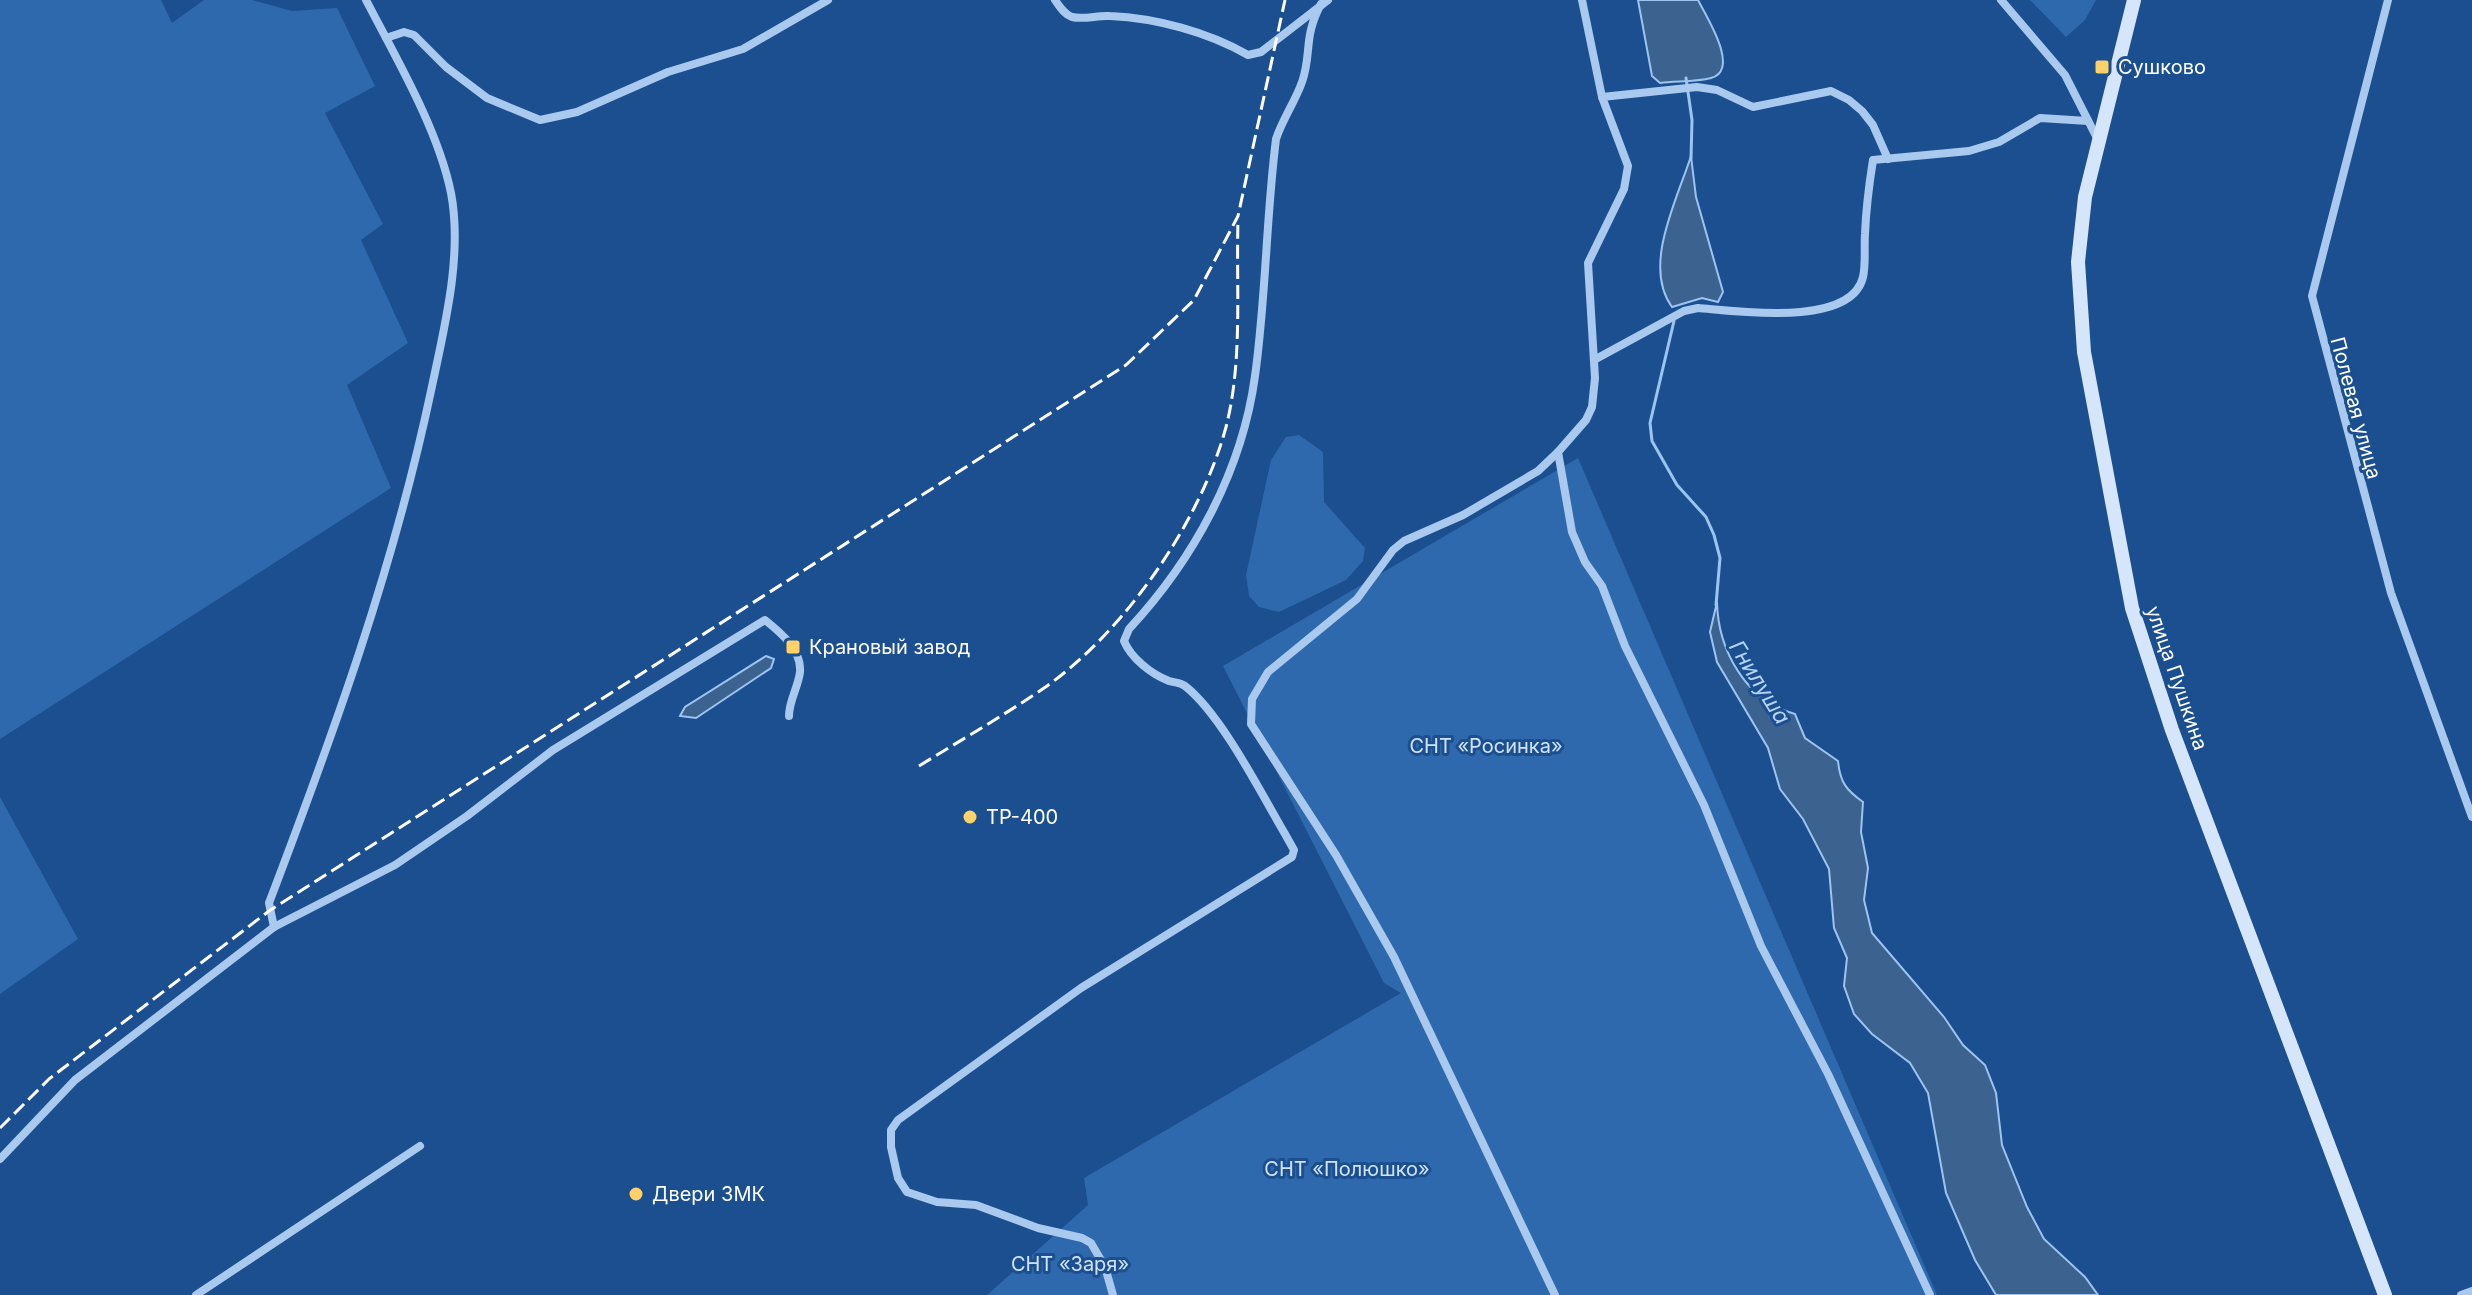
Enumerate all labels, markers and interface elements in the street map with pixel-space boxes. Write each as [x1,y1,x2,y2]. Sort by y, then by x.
place label: Сушково [2118,55,2206,79]
marker: Сушково [2093,58,2111,76]
street label: Полевая улица [2326,334,2386,482]
street label: улица Пушкина [2141,603,2213,753]
place label: Крановый завод [809,635,970,659]
water label: Гнилуша [1724,635,1796,729]
marker: Крановый завод [784,638,802,656]
park label: СНТ «Росинка» [1409,734,1563,758]
place label: ТР-400 [986,805,1058,829]
marker: ТР-400 [961,808,979,826]
park label: СНТ «Полюшко» [1264,1157,1430,1181]
place label: Двери ЗМК [652,1182,765,1206]
marker: Двери ЗМК [627,1185,645,1203]
park label: СНТ «Заря» [1011,1252,1129,1276]

